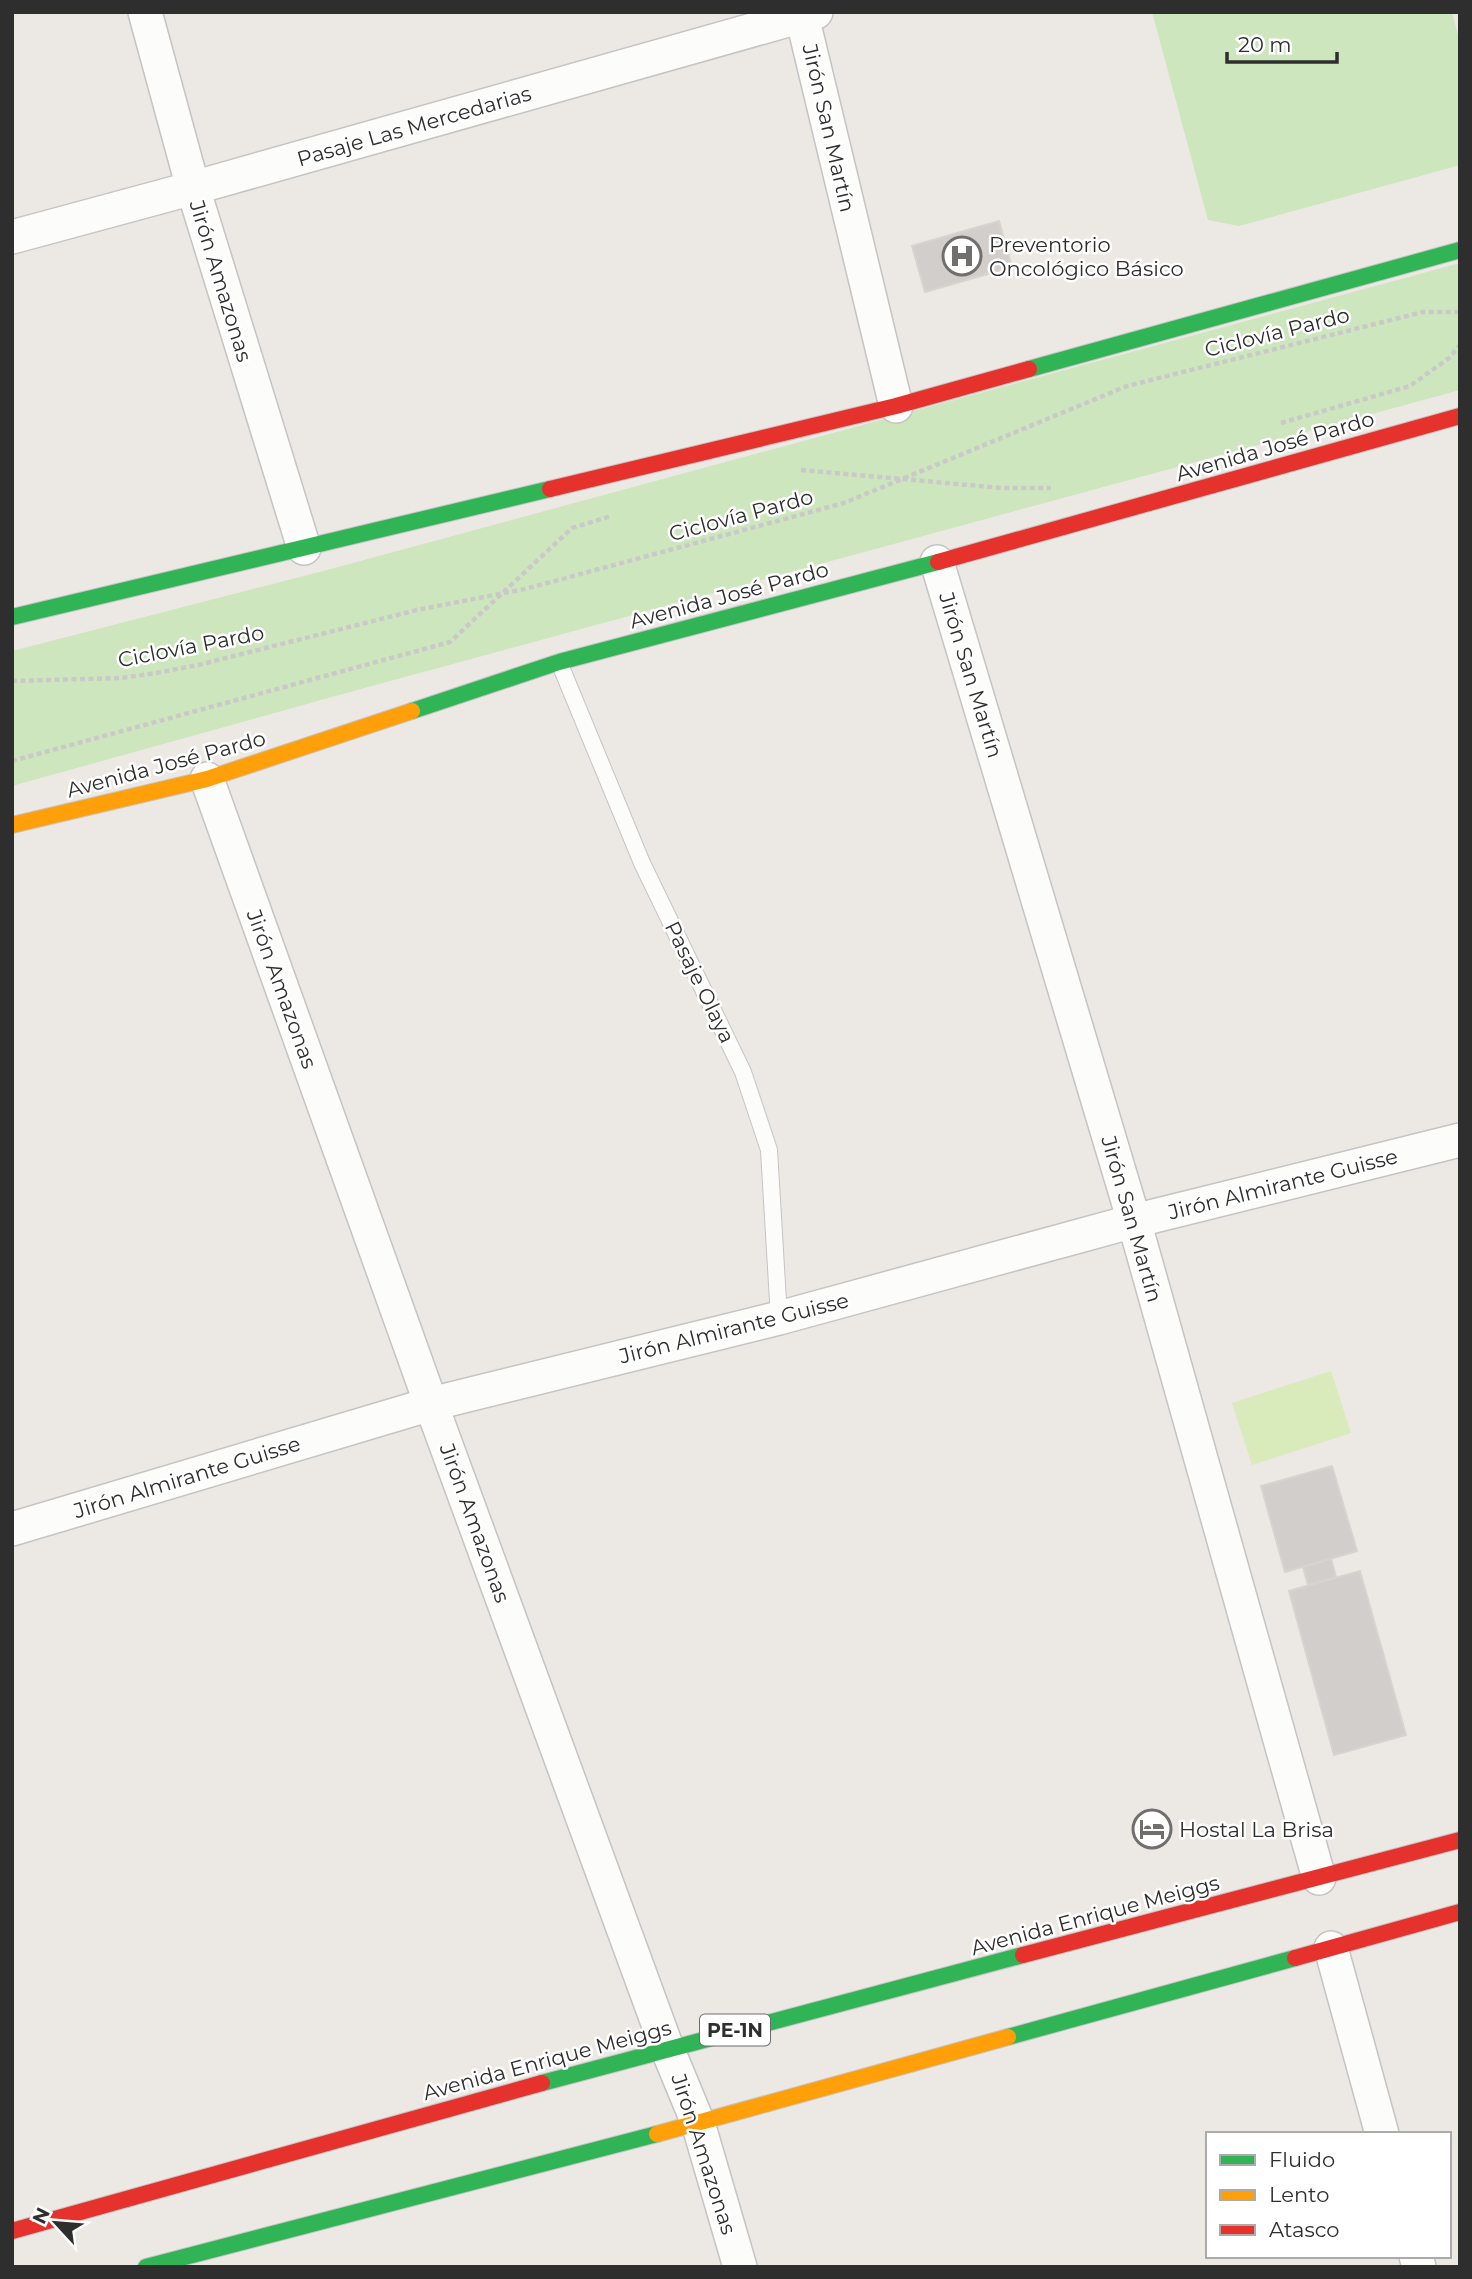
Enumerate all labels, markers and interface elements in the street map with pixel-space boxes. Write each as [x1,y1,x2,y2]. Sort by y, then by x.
scale bar [1227,21,1337,65]
text: 20 m [1238,32,1292,57]
street label: Jirón San Martín [797,41,860,214]
street label: Pasaje Las Mercedarias [294,81,534,171]
street label: Jirón Amazonas [184,196,257,365]
place label: Preventorio Oncológico Básico [989,232,1184,281]
hospital icon: Preventorio Oncológico Básico [941,235,983,277]
street label: Ciclovía Pardo [1202,302,1352,362]
street label: Avenida José Pardo [1173,406,1377,486]
street label: Ciclovía Pardo [666,484,816,546]
street label: Avenida José Pardo [627,556,831,634]
street label: Jirón San Martín [934,588,1008,761]
street label: Ciclovía Pardo [116,620,266,672]
street label: Avenida José Pardo [64,725,268,803]
street label: Jirón Amazonas [241,905,322,1072]
street label: Pasaje Olaya [660,917,740,1047]
street label: Jirón San Martín [1096,1132,1168,1305]
street label: Jirón Almirante Guisse [1165,1143,1400,1225]
street label: Jirón Almirante Guisse [616,1287,851,1369]
street label: Jirón Almirante Guisse [70,1431,303,1524]
street label: Jirón Amazonas [434,1439,515,1606]
hotel icon: Hostal La Brisa [1131,1808,1173,1850]
place label: Hostal La Brisa [1179,1817,1334,1842]
street label: Avenida Enrique Meiggs [968,1870,1222,1960]
road number: PE-1N [700,2014,770,2046]
street label: Avenida Enrique Meiggs [420,2015,674,2105]
street label: Jirón Amazonas [666,2070,742,2237]
legend [1206,2132,1451,2258]
text: Fluido [1269,2147,1335,2172]
text: Lento [1269,2182,1329,2207]
north arrow [21,2188,91,2258]
text: N [27,2204,55,2228]
text: Atasco [1269,2217,1340,2242]

